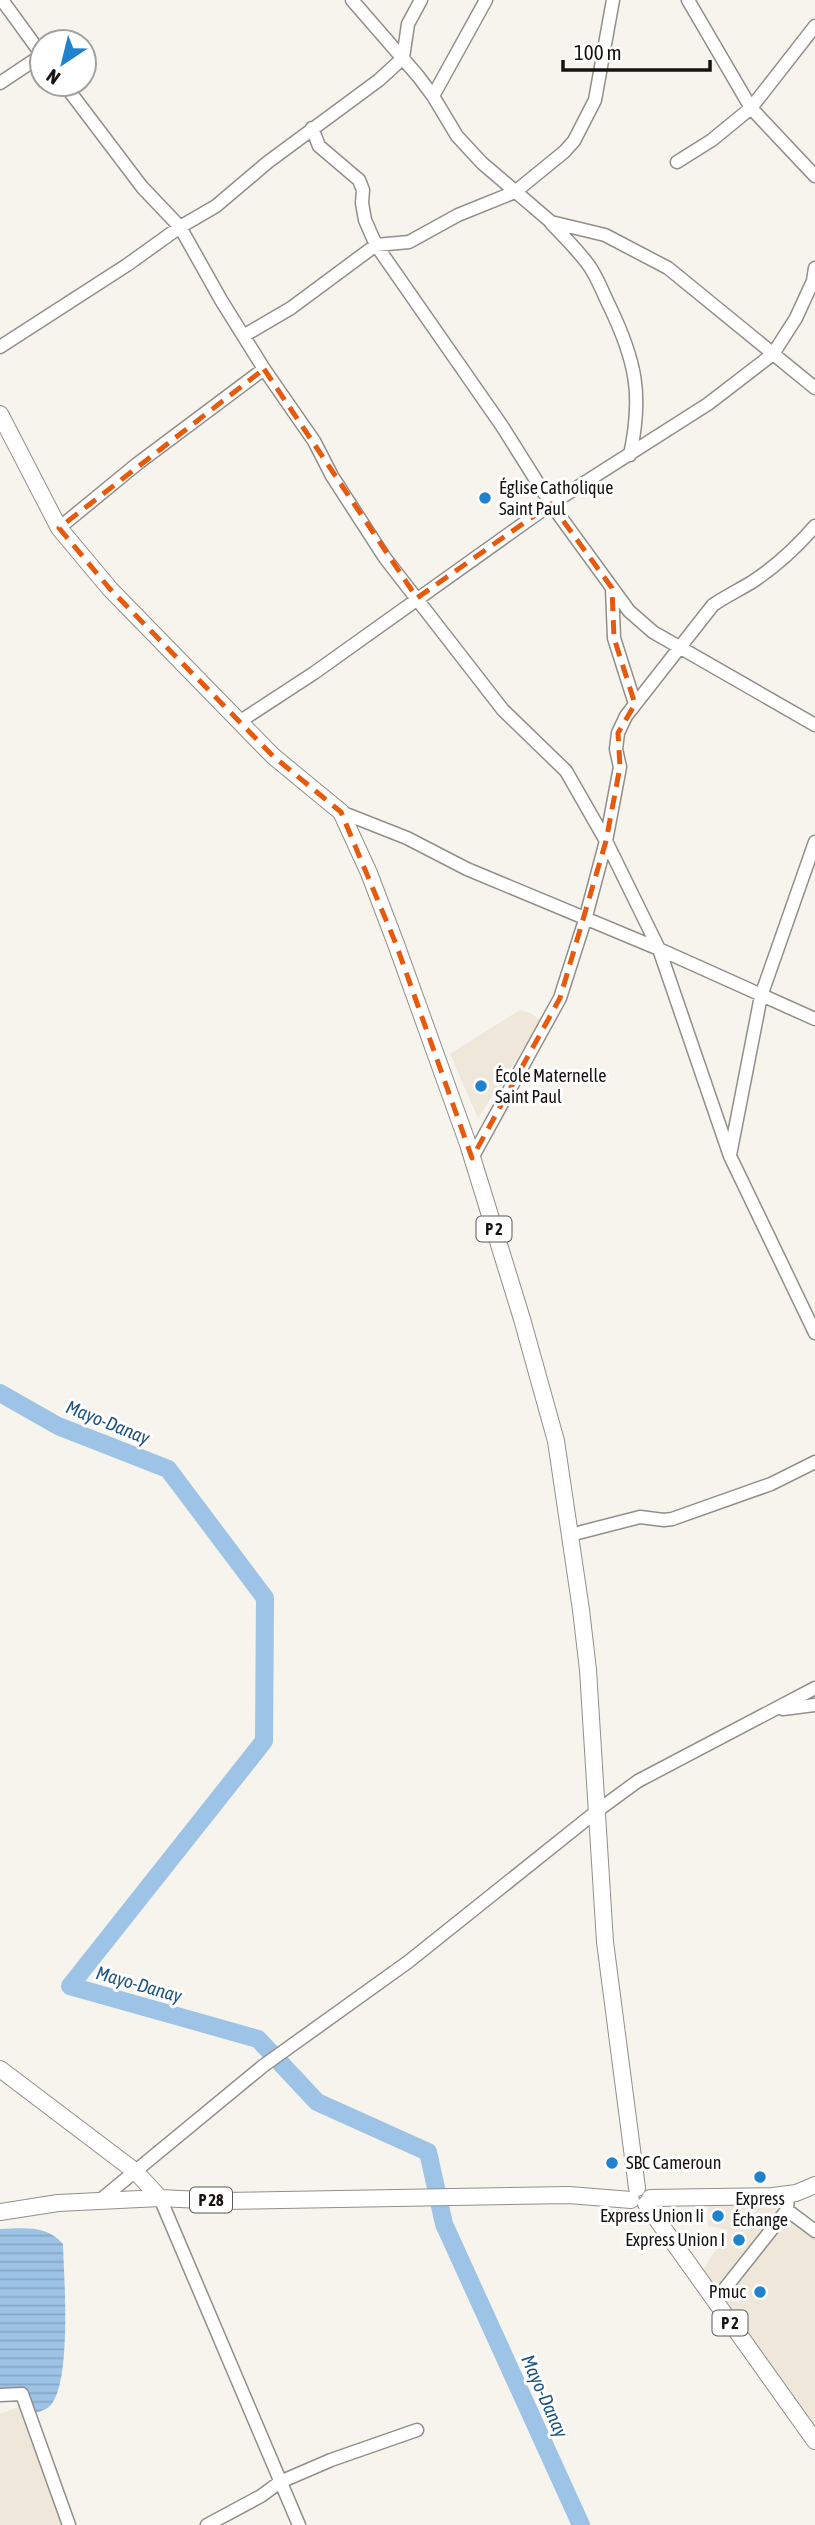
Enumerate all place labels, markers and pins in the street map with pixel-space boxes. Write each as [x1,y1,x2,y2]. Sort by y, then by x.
place label: Église Catholique Saint Paul [499,477,613,519]
marker: Église Catholique Saint Paul [477,490,493,506]
place label: École Maternelle Saint Paul [495,1065,606,1107]
marker: École Maternelle Saint Paul [473,1078,489,1094]
place label: SBC Cameroun [626,2152,721,2173]
marker: SBC Cameroun [604,2155,620,2171]
marker: Express Échange [752,2169,768,2185]
place label: Express Échange [732,2188,788,2230]
place label: Express Union Ii [600,2205,704,2226]
marker: Express Union Ii [710,2208,726,2224]
place label: Express Union I [625,2229,725,2250]
marker: Express Union I [731,2232,747,2248]
place label: Pmuc [709,2281,746,2302]
marker: Pmuc [752,2284,768,2300]

